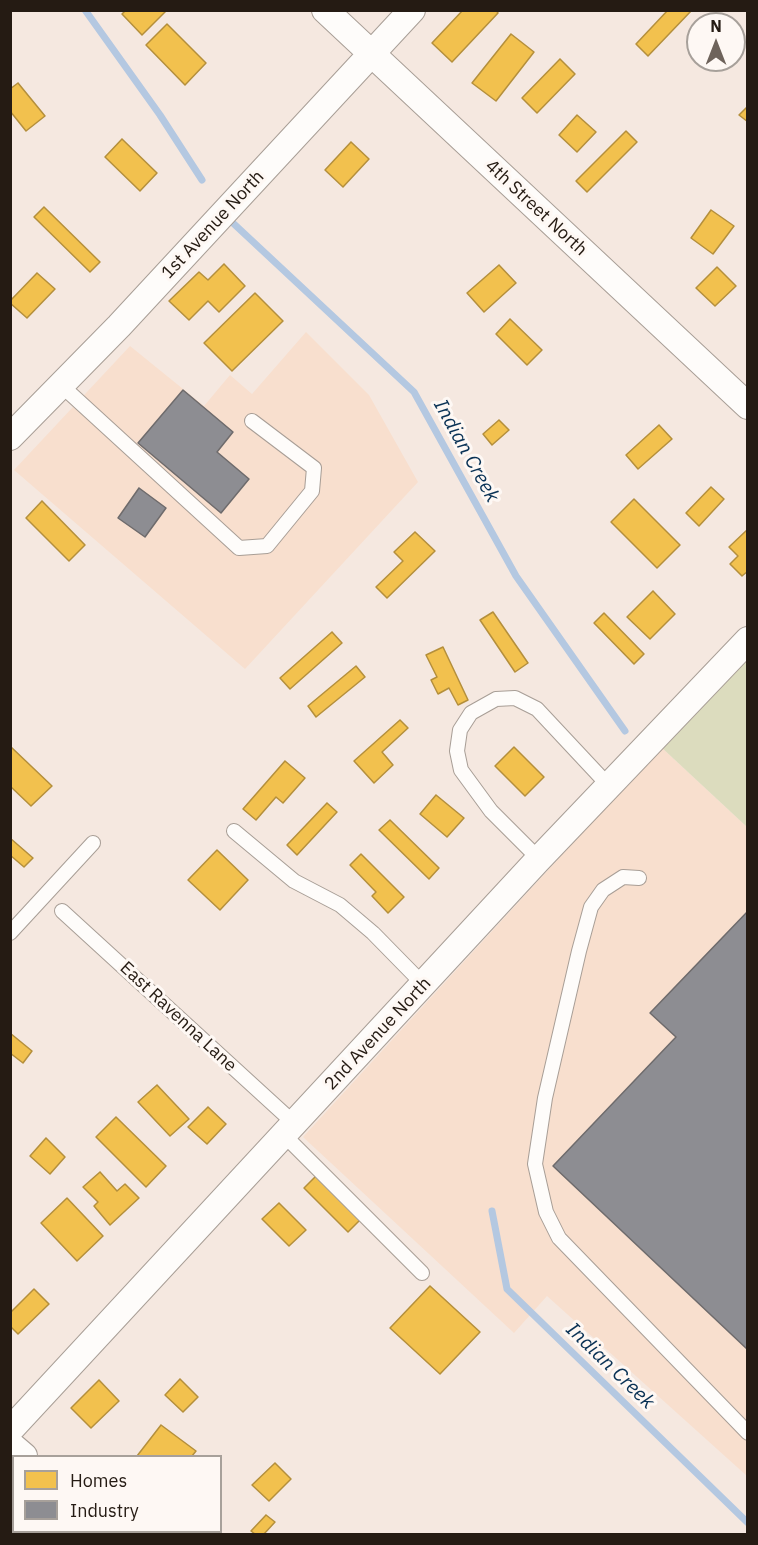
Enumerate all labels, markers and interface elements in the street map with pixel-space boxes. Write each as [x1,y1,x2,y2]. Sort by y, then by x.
north arrow [686,12,746,72]
text: N [710,16,722,36]
street label: 4th Street North [481,155,591,261]
street label: 1st Avenue North [157,166,269,284]
water label: Indian Creek [428,395,504,507]
street label: East Ravenna Lane [115,957,241,1077]
street label: 2nd Avenue North [320,973,436,1095]
water label: Indian Creek [561,1318,659,1414]
legend [12,1455,222,1533]
text: Homes [70,1469,127,1492]
text: Industry [70,1499,139,1522]

